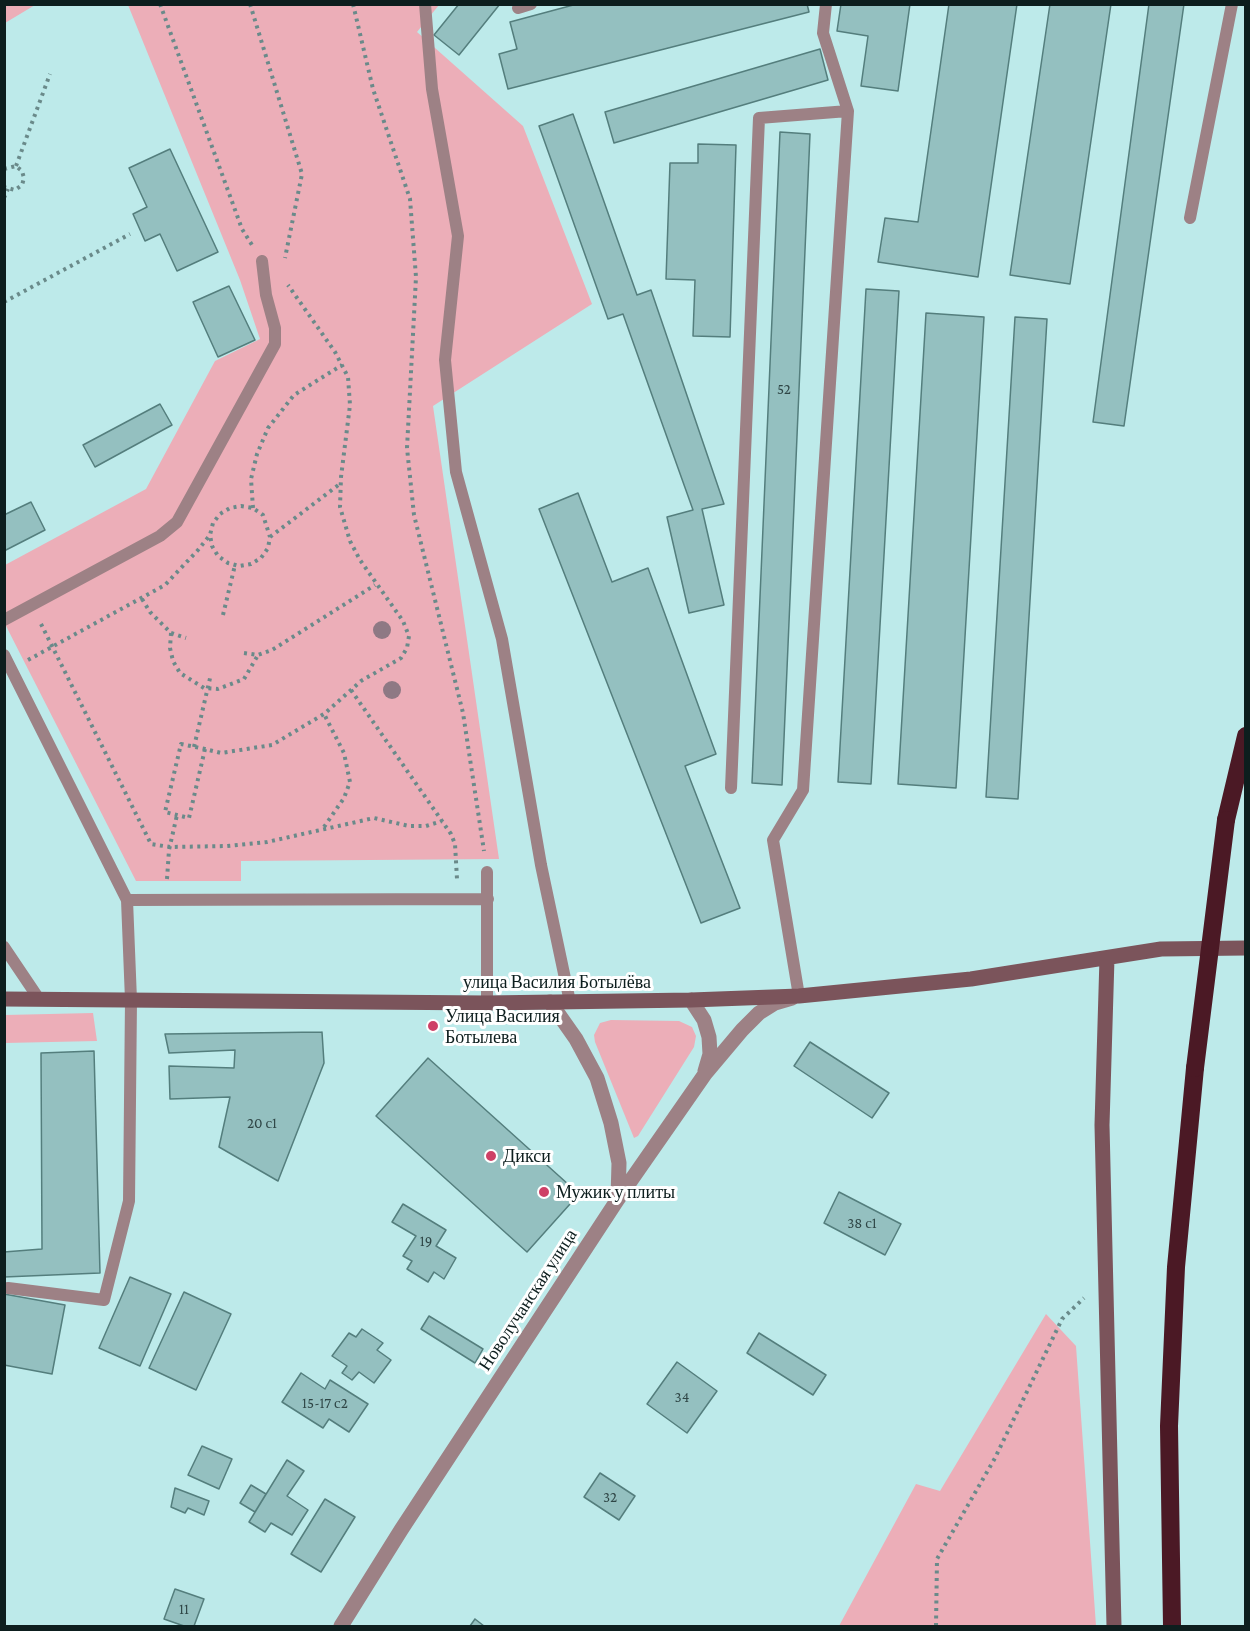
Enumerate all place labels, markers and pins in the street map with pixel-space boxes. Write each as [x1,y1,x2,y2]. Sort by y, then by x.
place label: Улица Василия Ботылева [445,1005,560,1048]
marker: Улица Василия Ботылева [426,1019,440,1033]
place label: Дикси [503,1145,551,1167]
marker: Дикси [484,1149,498,1163]
place label: Мужик у плиты [556,1181,675,1203]
marker: Мужик у плиты [537,1185,551,1199]

